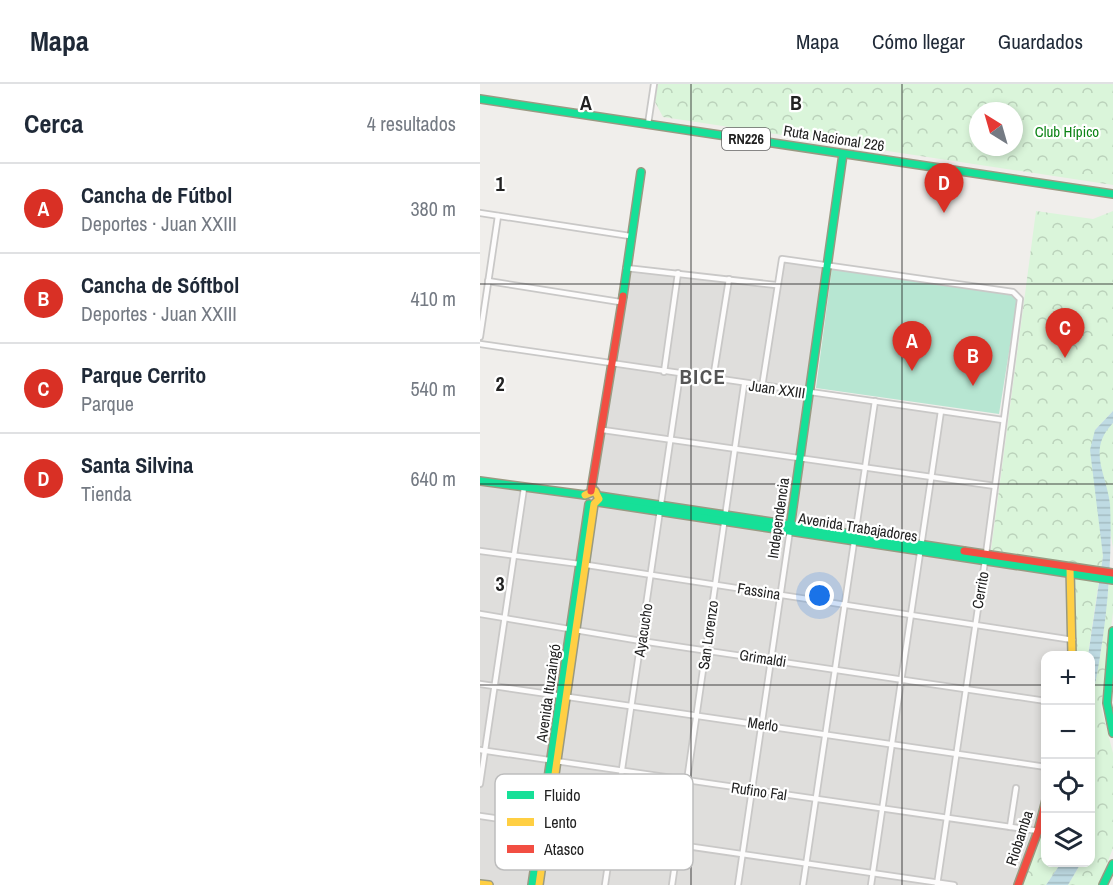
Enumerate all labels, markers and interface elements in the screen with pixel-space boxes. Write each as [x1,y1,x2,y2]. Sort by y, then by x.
text: Mapa [30,22,89,60]
text: Mapa [796,27,839,56]
text: Cómo llegar [872,27,965,56]
text: Guardados [998,27,1083,56]
text: A [580,89,592,116]
text: B [790,89,802,116]
north arrow [969,102,1023,156]
text: Cerca [24,106,83,141]
text: 4 resultados [367,110,456,137]
street label: Ruta Nacional 226 [782,120,886,156]
park label: Club Hípico [1035,121,1099,142]
road number: RN226 [722,128,770,150]
pin: D [924,164,964,213]
text: 1 [495,170,505,197]
text: Cancha de Fútbol [81,180,232,210]
text: A [38,195,49,222]
text: 380 m [410,195,456,222]
text: Deportes · Juan XXIII [81,210,237,237]
text: Cancha de Sóftbol [81,270,239,300]
text: B [38,285,49,312]
text: 410 m [410,285,456,312]
text: Deportes · Juan XXIII [81,300,237,327]
pin: C [1046,308,1084,358]
pin: A [892,322,932,371]
pin: B [954,336,992,386]
text: Parque Cerrito [81,360,206,390]
district label: BICE [679,362,727,391]
text: 2 [495,370,505,397]
text: C [38,375,49,402]
text: 540 m [410,375,456,402]
street label: Juan XXIII [747,375,807,403]
text: Parque [81,390,134,417]
text: Santa Silvina [81,450,193,480]
text: D [38,465,49,492]
text: 640 m [410,465,456,492]
street label: Independencia [762,476,794,560]
text: Tienda [81,480,132,507]
street label: Avenida Trabajadores [796,507,919,547]
text: 3 [495,570,505,597]
street label: Cerrito [966,570,994,610]
street label: Fassina [736,577,782,605]
your location [805,581,834,610]
street label: San Lorenzo [693,599,723,671]
street label: Ayacucho [628,602,658,659]
street label: Avenida Ituzaingó [531,642,565,744]
street label: Grimaldi [738,644,788,672]
map controls [1041,651,1095,867]
button: + [1041,651,1095,705]
button: − [1041,705,1095,759]
street label: Merlo [746,711,780,737]
button: locate [1041,759,1095,813]
legend [495,774,693,870]
street label: Rufino Fal [730,777,788,805]
text: Fluido [544,784,580,806]
street label: Riobamba [1000,808,1038,868]
text: Lento [544,811,577,833]
button: layers [1041,813,1095,867]
text: Atasco [543,838,584,860]

